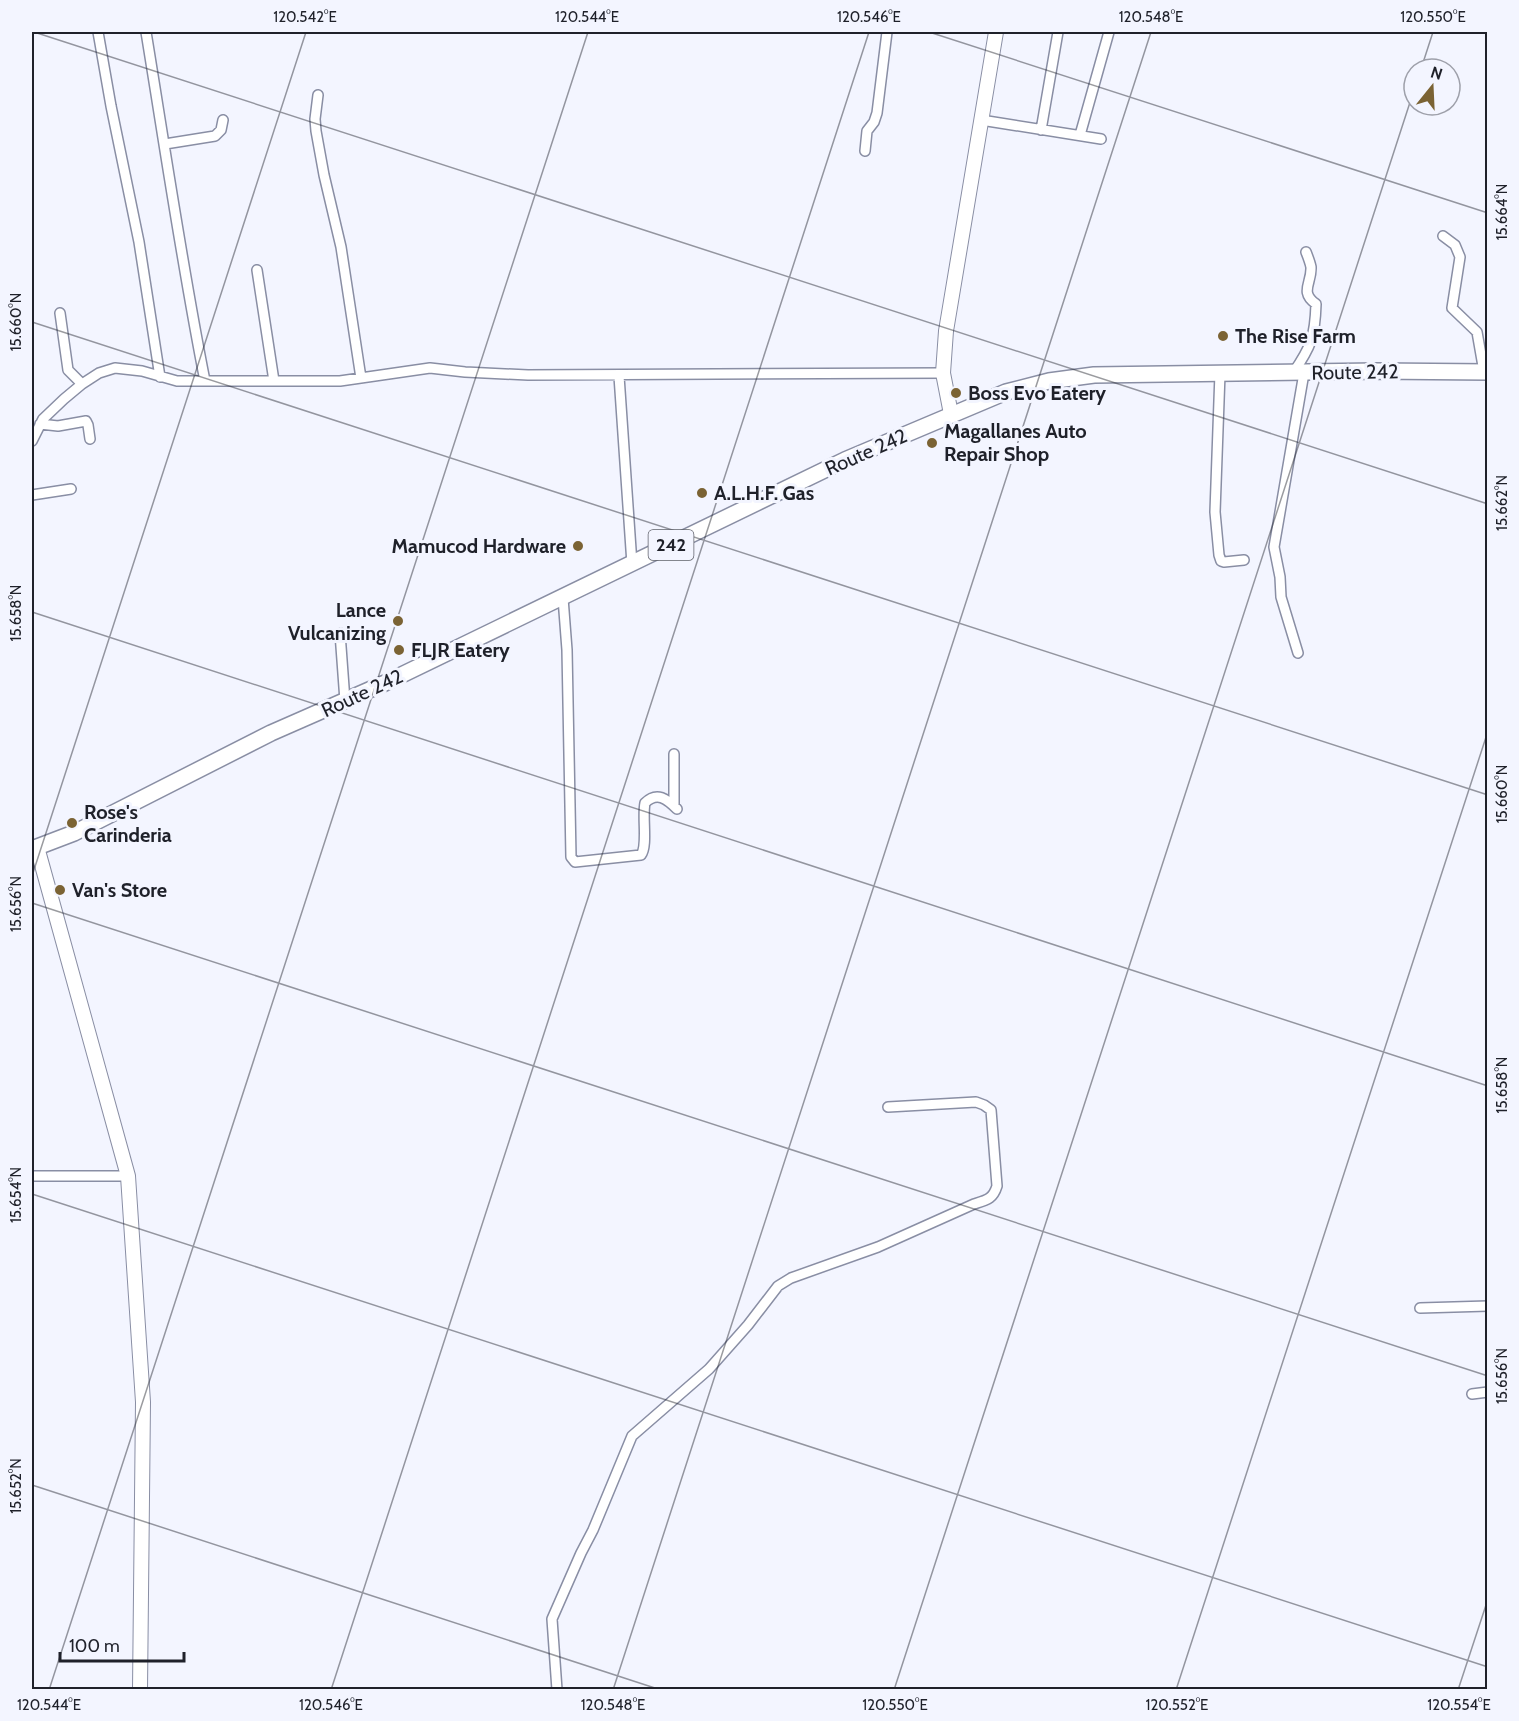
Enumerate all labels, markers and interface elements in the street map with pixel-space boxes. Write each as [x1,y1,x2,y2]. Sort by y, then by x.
text: 120.542°E [273,8,337,26]
text: 120.544°E [555,8,619,26]
text: 120.546°E [837,8,901,26]
text: 120.548°E [1119,8,1183,26]
text: 120.550°E [1400,8,1466,26]
north arrow [1402,57,1462,117]
text: N [1428,62,1445,84]
text: 15.664°N [1493,184,1511,240]
text: 15.660°N [7,293,25,351]
place label: The Rise Farm [1235,324,1356,348]
marker: The Rise Farm [1216,329,1230,343]
street label: Route 242 [1311,359,1399,385]
place label: Boss Evo Eatery [968,381,1106,405]
marker: Boss Evo Eatery [949,386,963,400]
place label: Magallanes Auto Repair Shop [944,419,1087,466]
street label: Route 242 [821,423,911,481]
marker: Magallanes Auto Repair Shop [925,436,939,450]
text: 15.662°N [1493,475,1511,531]
place label: A.L.H.F. Gas [714,481,814,505]
marker: A.L.H.F. Gas [695,486,709,500]
road number: 242 [648,530,694,560]
place label: Mamucod Hardware [392,534,566,558]
marker: Mamucod Hardware [571,539,585,553]
text: 15.658°N [7,585,25,641]
place label: Lance Vulcanizing [288,598,386,645]
marker: Lance Vulcanizing [391,614,405,628]
place label: FLJR Eatery [411,638,510,662]
marker: FLJR Eatery [392,643,406,657]
street label: Route 242 [317,664,407,722]
text: 15.660°N [1493,765,1511,823]
place label: Rose's Carinderia [84,800,172,847]
marker: Rose's Carinderia [65,816,79,830]
text: 15.656°N [7,876,25,932]
place label: Van's Store [72,878,167,902]
marker: Van's Store [53,883,67,897]
text: 15.658°N [1493,1057,1511,1113]
text: 15.654°N [7,1167,25,1223]
text: 15.656°N [1493,1348,1511,1404]
text: 15.652°N [7,1458,25,1514]
scale bar [60,1625,184,1663]
text: 100 m [69,1635,120,1657]
text: 120.544°E [17,1696,81,1714]
text: 120.546°E [299,1696,363,1714]
text: 120.548°E [581,1696,645,1714]
text: 120.550°E [862,1696,928,1714]
text: 120.552°E [1146,1696,1208,1714]
text: 120.554°E [1427,1696,1491,1714]

